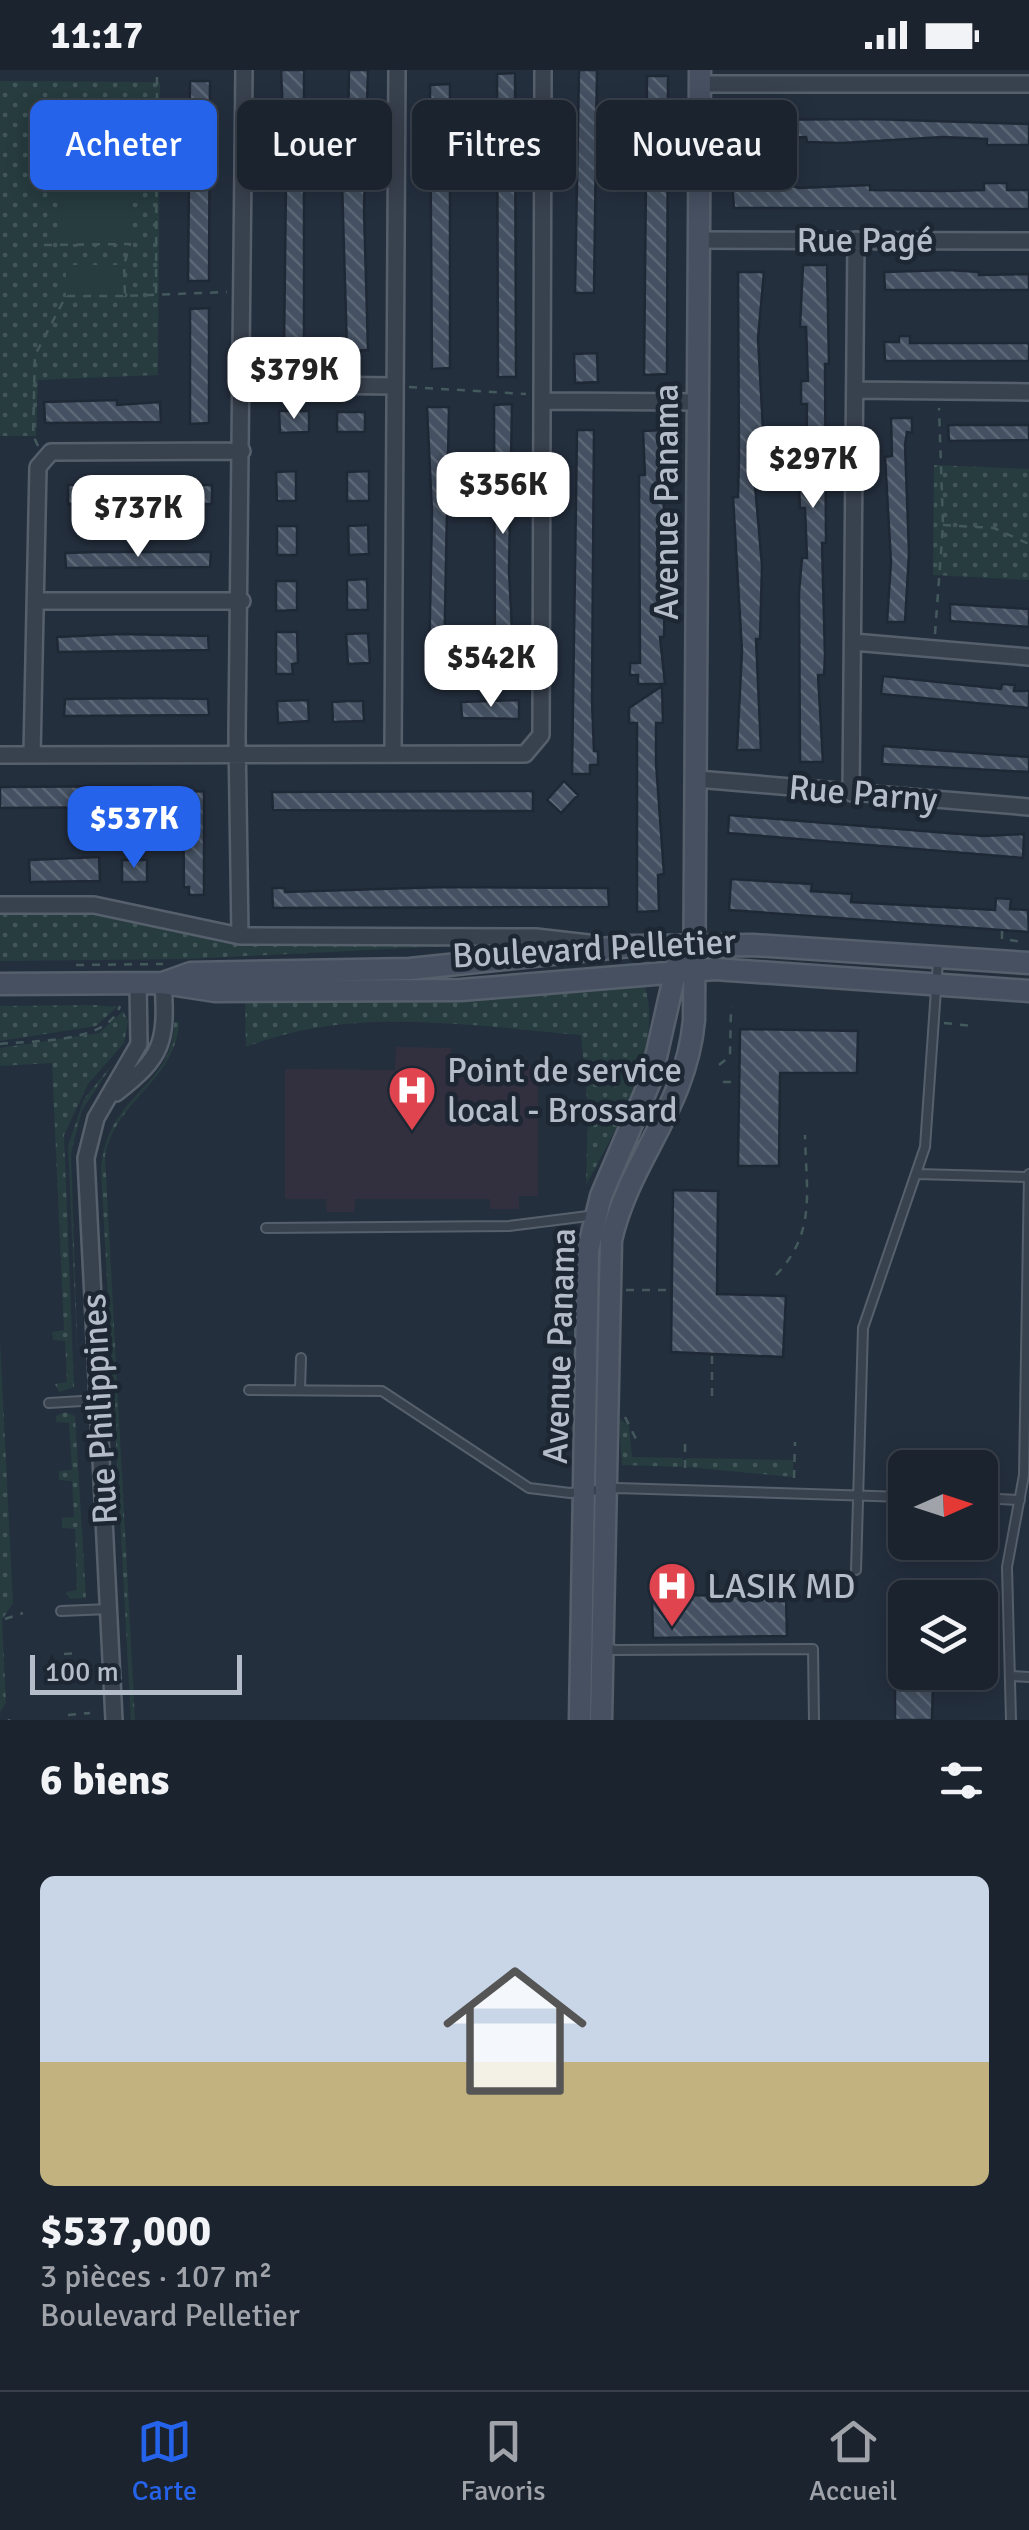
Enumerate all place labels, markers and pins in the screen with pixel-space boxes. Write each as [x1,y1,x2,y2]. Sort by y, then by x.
pin: $379K [224,337,364,422]
pin: $297K [743,426,883,511]
pin: $356K [433,452,573,537]
pin: $737K [68,475,208,560]
pin: $542K [421,625,561,710]
pin: $537K [64,786,204,871]
place label: Point de service local - Brossard [447,1049,682,1132]
hospital icon: Point de service local - Brossard [386,1064,438,1132]
hospital icon: LASIK MD [646,1560,698,1628]
place label: LASIK MD [707,1565,856,1608]

